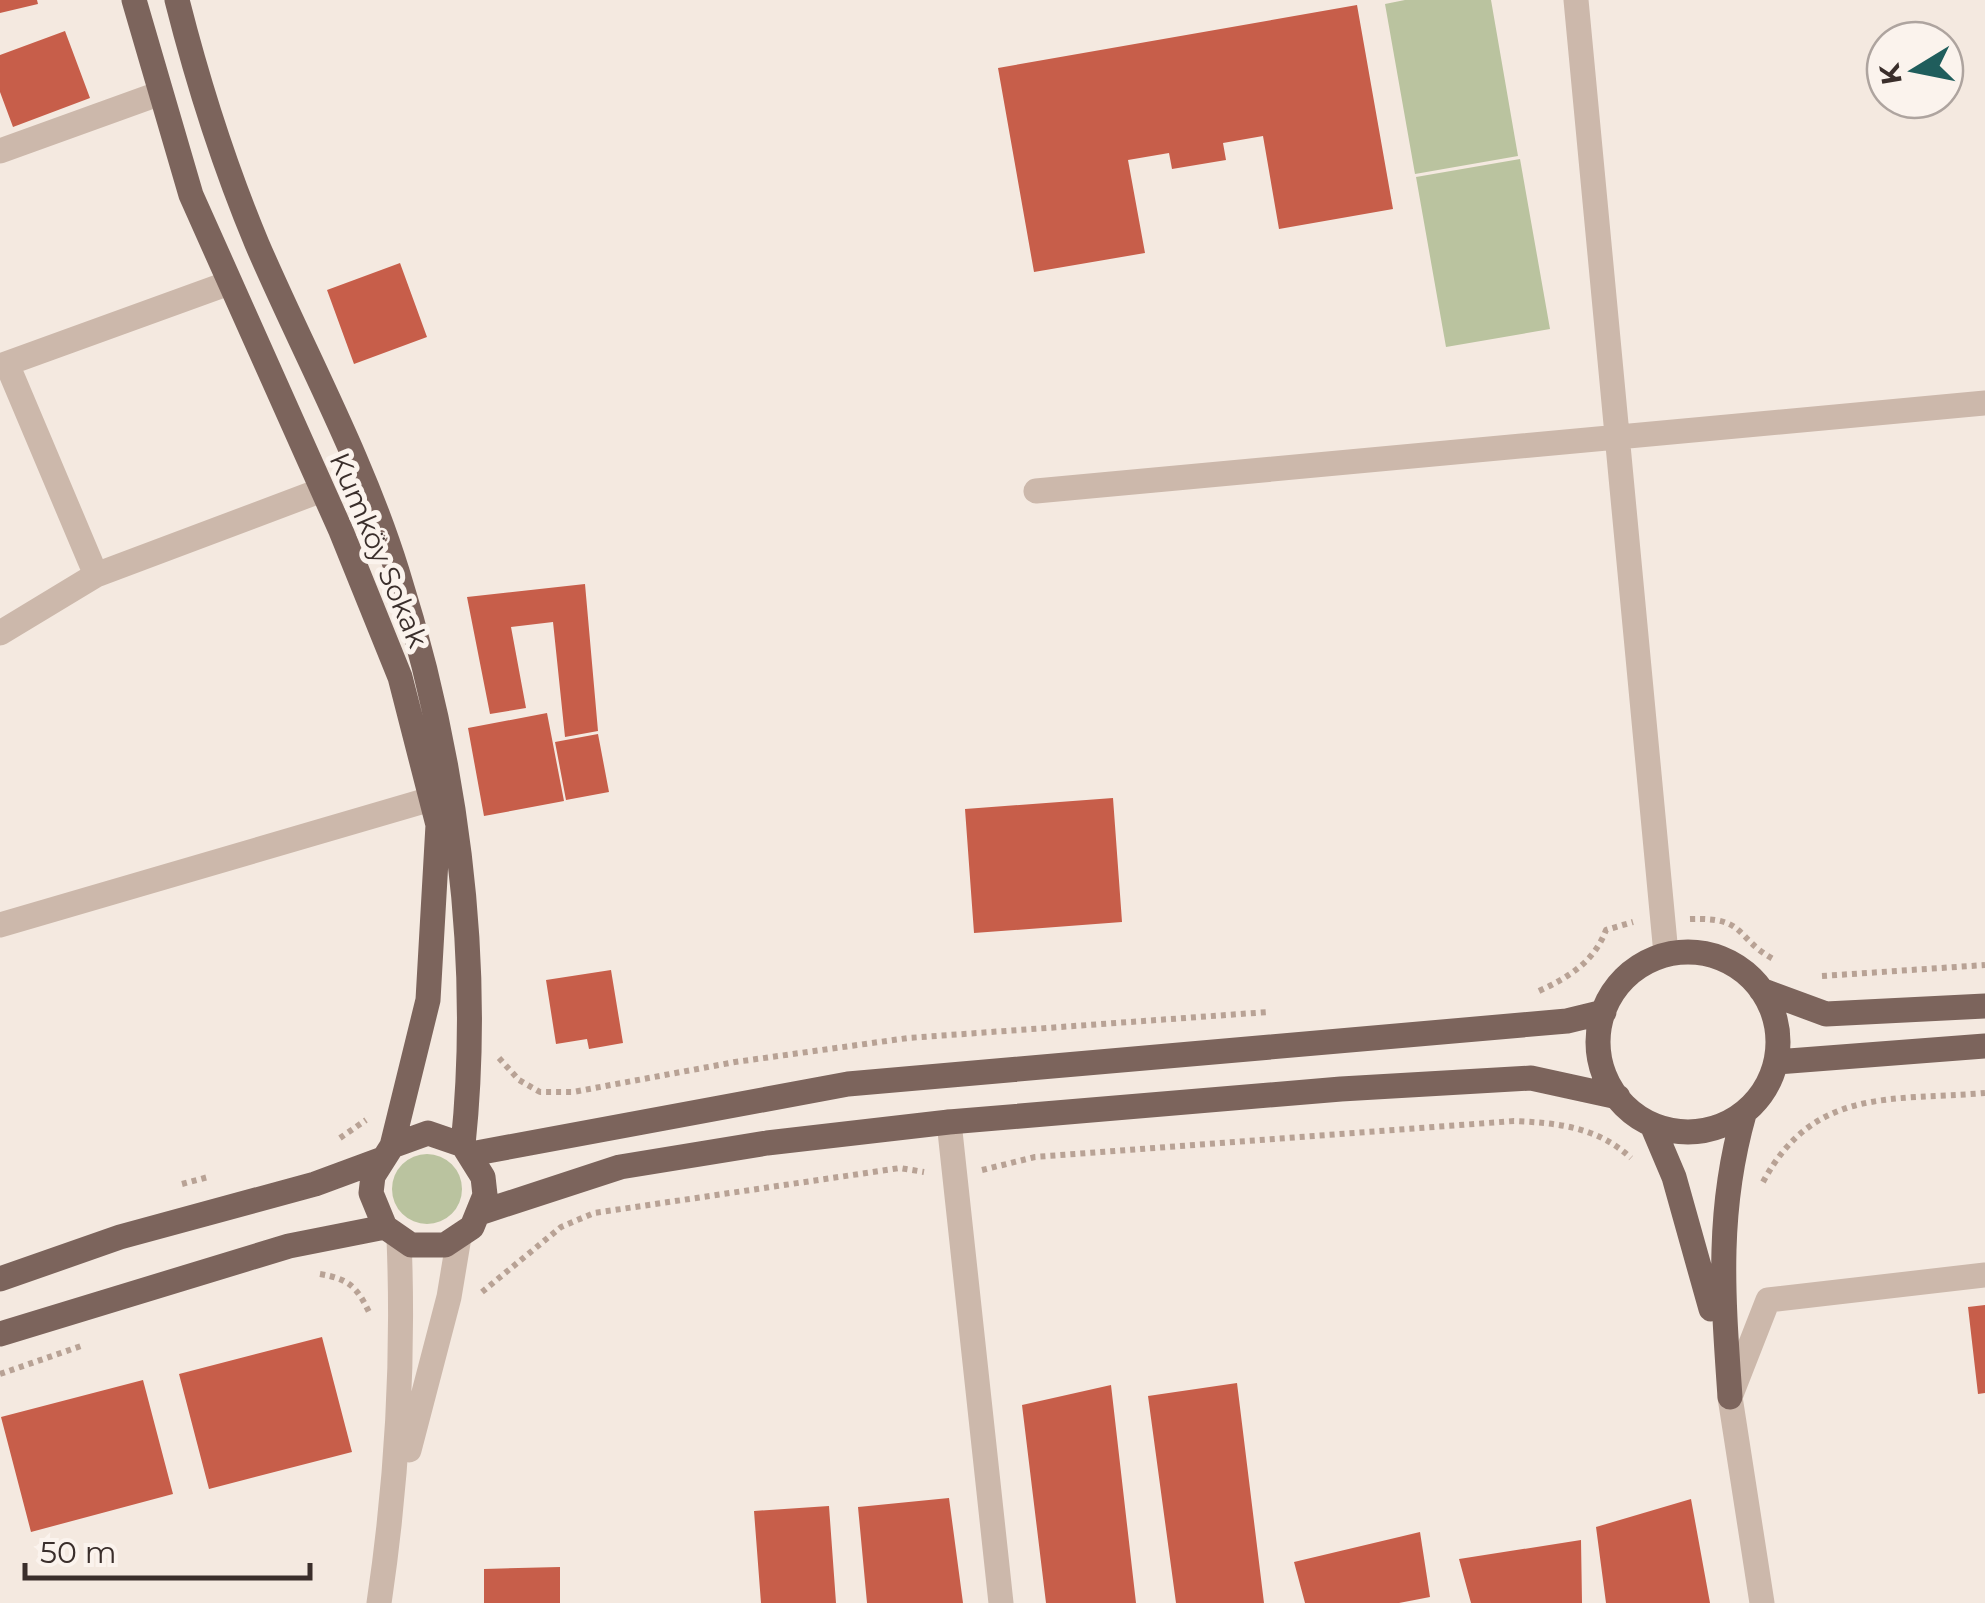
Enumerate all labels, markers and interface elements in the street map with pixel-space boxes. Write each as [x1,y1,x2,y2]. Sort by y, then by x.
north arrow [1865,20,1965,120]
text: K [1872,60,1909,88]
street label: Kumköy Sokak [323,448,435,653]
scale bar [25,1518,310,1580]
text: 50 m [40,1534,117,1571]

